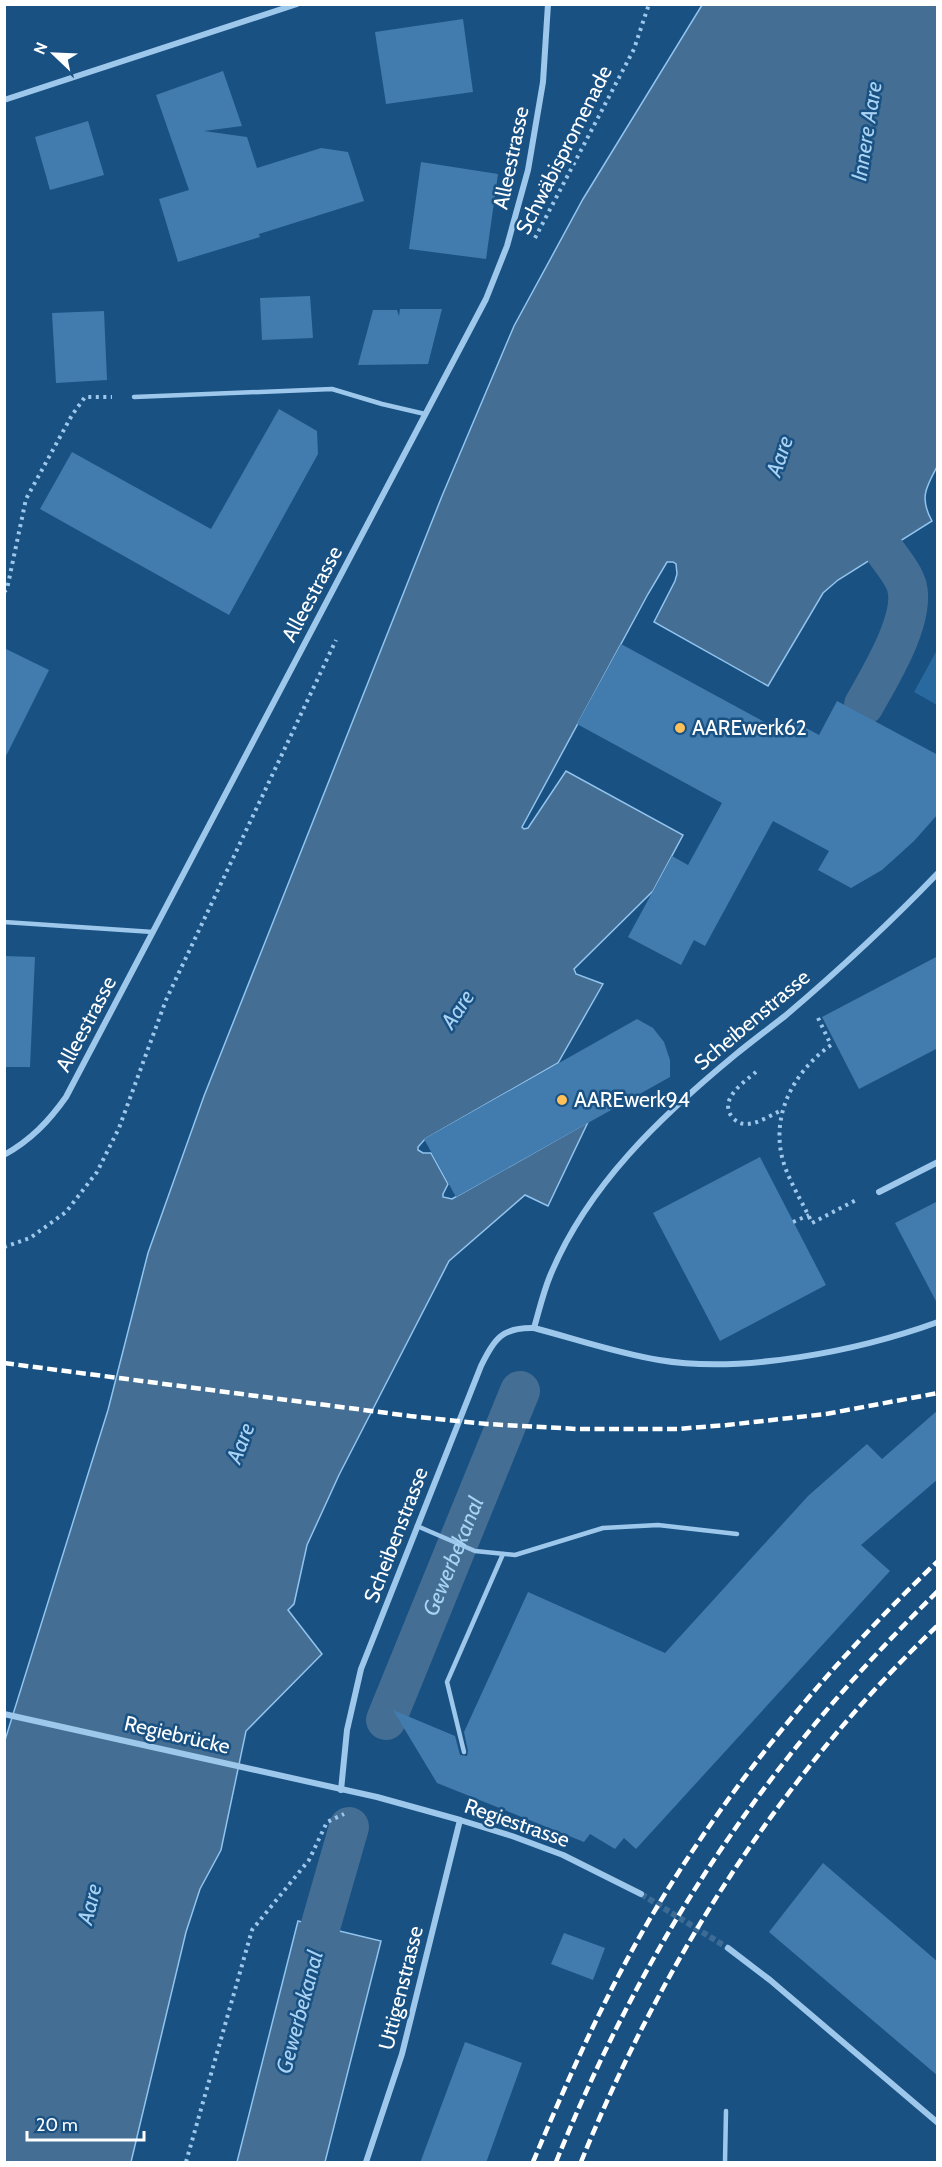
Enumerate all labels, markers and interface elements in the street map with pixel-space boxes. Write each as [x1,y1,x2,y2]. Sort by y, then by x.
north arrow [24,24,84,84]
text: N [30,39,52,57]
street label: Schwäbispromenade [510,61,617,238]
water label: Innere Aare [845,79,888,183]
street label: Alleestrasse [487,104,534,212]
water label: Aare [760,432,799,481]
street label: Alleestrasse [276,542,347,646]
place label: AAREwerk62 [692,715,807,740]
marker: AAREwerk62 [673,721,687,735]
street label: Scheibenstrasse [689,964,815,1075]
street label: Alleestrasse [50,972,121,1076]
water label: Aare [434,985,480,1035]
place label: AAREwerk94 [574,1087,690,1112]
marker: AAREwerk94 [555,1093,569,1107]
water label: Aare [220,1419,260,1468]
street label: Scheibenstrasse [358,1463,433,1606]
water label: Gewerbekanal [417,1492,490,1620]
street label: Regiebrücke [122,1710,233,1759]
street label: Regiestrasse [461,1793,573,1852]
water label: Aare [71,1881,108,1928]
street label: Uttigenstrasse [373,1923,428,2053]
water label: Gewerbekanal [270,1947,329,2077]
scale bar [27,2104,144,2142]
text: 20 m [36,2114,78,2136]

